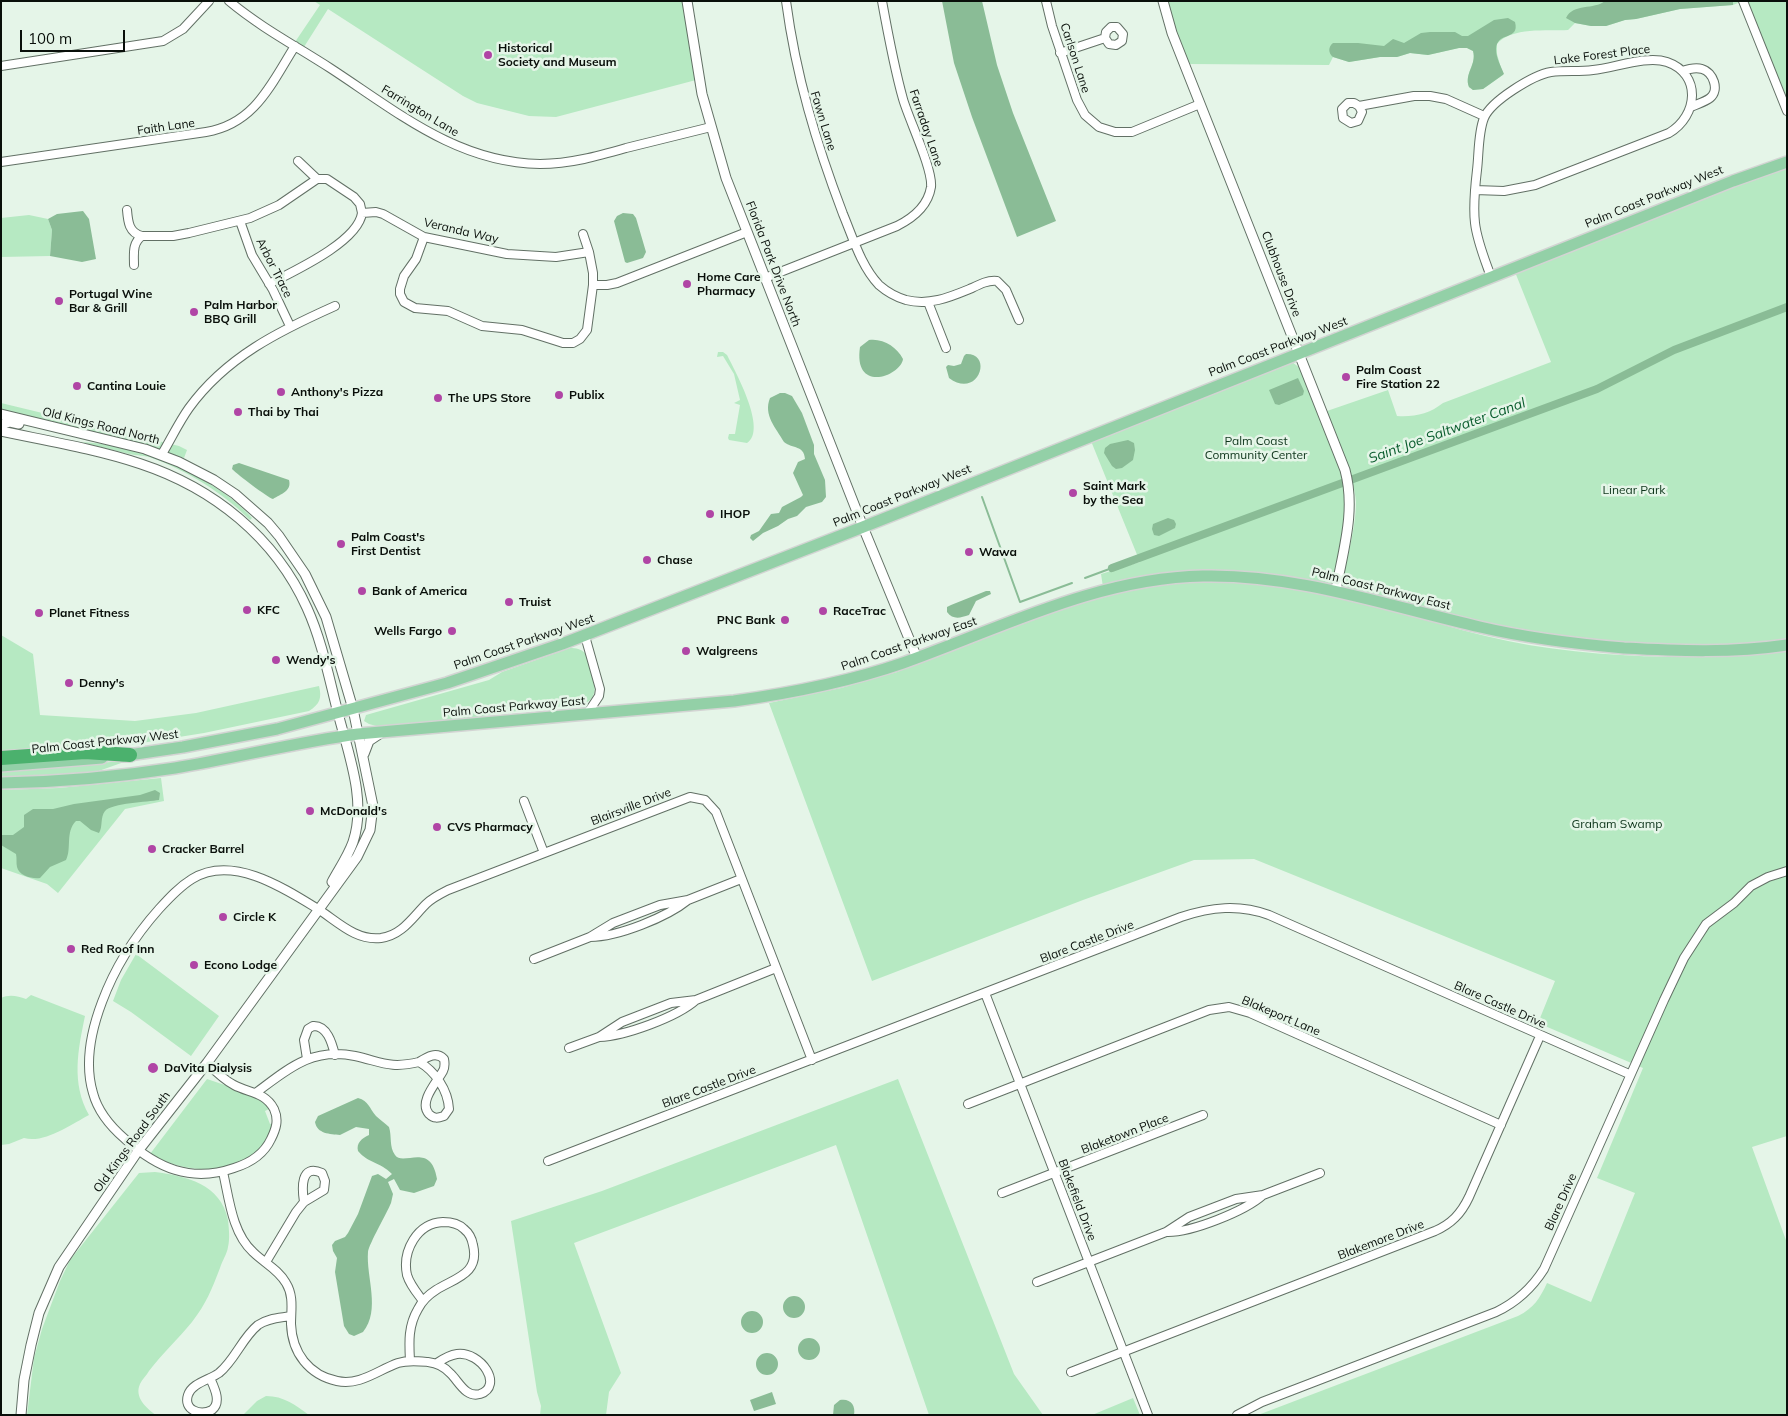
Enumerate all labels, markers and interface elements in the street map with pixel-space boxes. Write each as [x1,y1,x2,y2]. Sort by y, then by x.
scale bar [22,20,128,52]
street label: Carlson Lane [1057,21,1093,95]
text: 100 m [28,29,72,48]
place label: Historical Society and Museum [498,41,617,69]
street label: Lake Forest Place [1553,42,1651,68]
marker: Historical Society and Museum [482,49,494,61]
street label: Farrington Lane [379,82,461,140]
street label: Farraday Lane [906,88,946,168]
street label: Fawn Lane [807,89,839,153]
street label: Faith Lane [136,116,196,138]
street label: Palm Coast Parkway West [1583,163,1725,231]
street label: Florida Park Drive North [742,199,804,329]
street label: Veranda Way [422,215,500,247]
street label: Clubhouse Drive [1258,229,1304,319]
street label: Arbor Trace [253,236,295,300]
place label: Home Care Pharmacy [697,270,761,298]
marker: Home Care Pharmacy [681,278,693,290]
place label: Portugal Wine Bar & Grill [69,287,152,315]
marker: Portugal Wine Bar & Grill [53,295,65,307]
place label: Palm Harbor BBQ Grill [204,298,277,326]
marker: Palm Harbor BBQ Grill [188,306,200,318]
street label: Palm Coast Parkway West [1207,314,1349,380]
place label: Palm Coast Fire Station 22 [1356,363,1440,391]
marker: Palm Coast Fire Station 22 [1340,371,1352,383]
place label: Cantina Louie [87,379,166,393]
marker: Cantina Louie [71,380,83,392]
place label: Anthony's Pizza [291,385,383,399]
marker: Anthony's Pizza [275,386,287,398]
place label: Publix [569,388,604,402]
marker: Publix [553,389,565,401]
place label: The UPS Store [448,391,531,405]
marker: The UPS Store [432,392,444,404]
water label: Saint Joe Saltwater Canal [1366,395,1528,467]
street label: Old Kings Road North [41,404,161,448]
place label: Thai by Thai [248,405,319,419]
marker: Thai by Thai [232,406,244,418]
park label: Palm Coast Community Center [1205,434,1307,462]
street label: Palm Coast Parkway West [831,462,973,530]
place label: Saint Mark by the Sea [1083,479,1146,507]
park label: Linear Park [1603,483,1665,497]
marker: Saint Mark by the Sea [1067,487,1079,499]
place label: IHOP [720,507,750,521]
marker: IHOP [704,508,716,520]
place label: Palm Coast's First Dentist [351,530,425,558]
marker: Palm Coast's First Dentist [335,538,347,550]
place label: Wawa [979,545,1017,559]
marker: Wawa [963,546,975,558]
place label: Chase [657,553,692,567]
marker: Chase [641,554,653,566]
street label: Palm Coast Parkway East [1310,565,1452,613]
place label: Bank of America [372,584,467,598]
marker: Bank of America [356,585,368,597]
place label: Truist [519,595,551,609]
marker: Truist [503,596,515,608]
place label: KFC [257,603,280,617]
marker: KFC [241,604,253,616]
place label: RaceTrac [833,604,886,618]
marker: RaceTrac [817,605,829,617]
place label: Planet Fitness [49,606,130,620]
marker: Planet Fitness [33,607,45,619]
street label: Palm Coast Parkway West [452,611,596,673]
place label: PNC Bank [717,613,775,627]
marker: PNC Bank [779,614,791,626]
street label: Palm Coast Parkway East [839,614,979,674]
place label: Wells Fargo [374,624,442,638]
marker: Wells Fargo [446,625,458,637]
place label: Walgreens [696,644,758,658]
marker: Walgreens [680,645,692,657]
place label: Wendy's [286,653,335,667]
marker: Wendy's [270,654,282,666]
place label: Denny's [79,676,125,690]
marker: Denny's [63,677,75,689]
street label: Palm Coast Parkway East [442,694,586,720]
street label: Palm Coast Parkway West [31,727,179,757]
street label: Blairsville Drive [589,785,673,829]
place label: McDonald's [320,804,387,818]
marker: McDonald's [304,805,316,817]
park label: Graham Swamp [1572,817,1662,831]
place label: CVS Pharmacy [447,820,533,834]
marker: CVS Pharmacy [431,821,443,833]
place label: Cracker Barrel [162,842,244,856]
marker: Cracker Barrel [146,843,158,855]
place label: Circle K [233,910,276,924]
marker: Circle K [217,911,229,923]
street label: Blare Castle Drive [1038,918,1136,966]
place label: Red Roof Inn [81,942,155,956]
marker: Red Roof Inn [65,943,77,955]
place label: Econo Lodge [204,958,277,972]
marker: Econo Lodge [188,959,200,971]
street label: Blare Castle Drive [1452,978,1548,1032]
street label: Blakeport Lane [1239,993,1323,1039]
marker: DaVita Dialysis [146,1061,160,1075]
place label: DaVita Dialysis [164,1061,252,1075]
street label: Blare Castle Drive [660,1063,758,1111]
street label: Old Kings Road South [91,1089,173,1195]
street label: Blaketown Place [1079,1111,1171,1157]
street label: Blakefield Drive [1055,1157,1099,1243]
street label: Blare Drive [1542,1171,1580,1233]
street label: Blakemore Drive [1336,1217,1426,1263]

